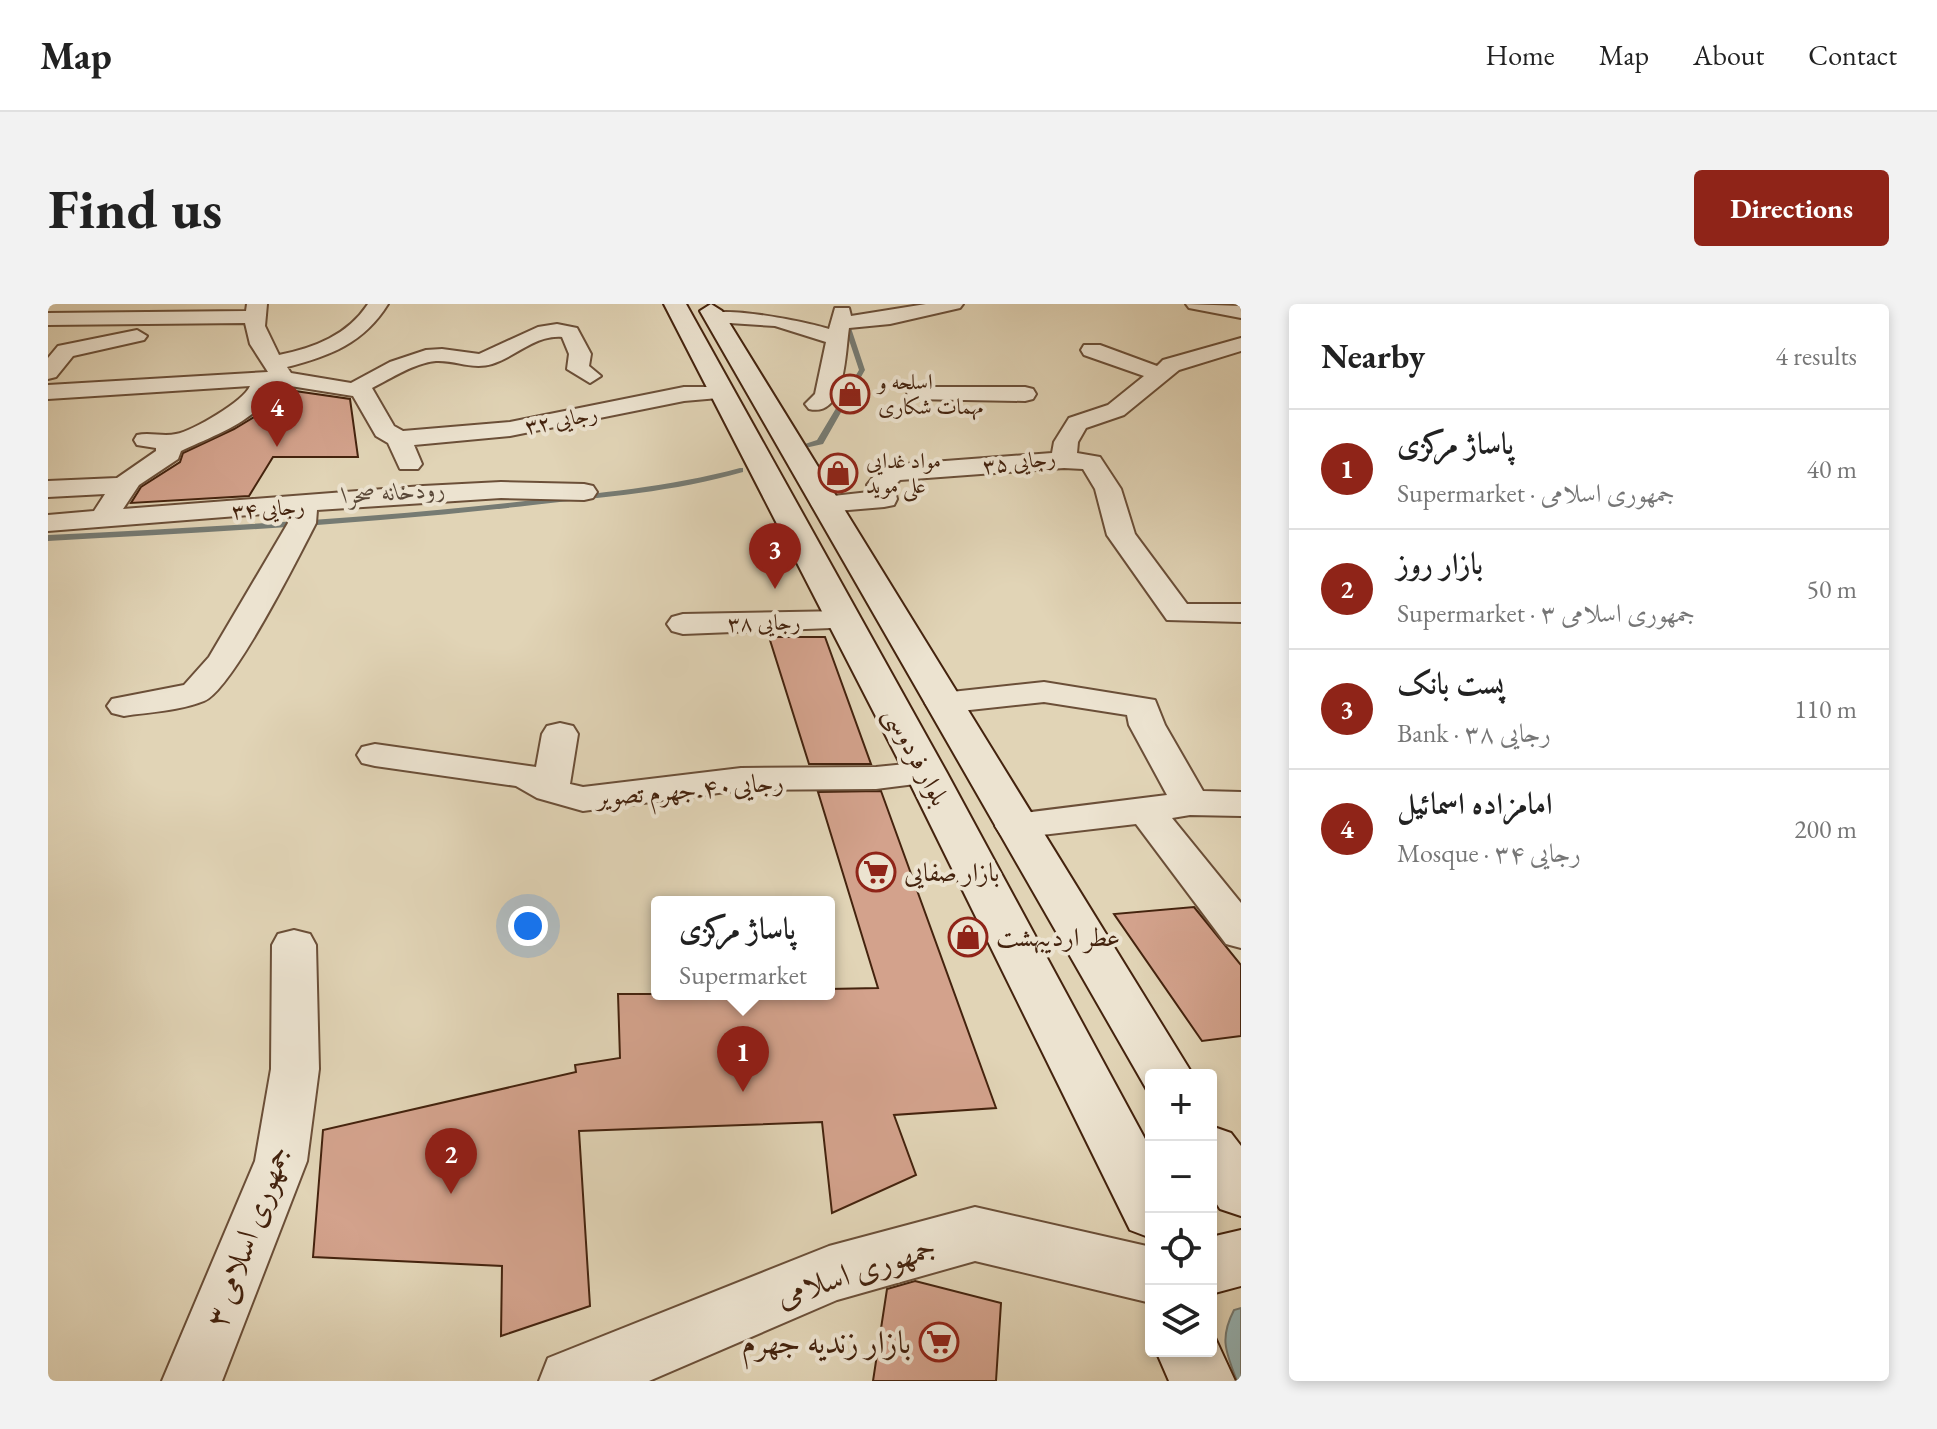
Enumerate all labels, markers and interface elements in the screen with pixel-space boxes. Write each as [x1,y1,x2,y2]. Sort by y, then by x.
text: Map [40,31,112,80]
text: Home [1485,37,1555,73]
text: Map [1599,37,1649,73]
text: About [1693,37,1764,73]
text: Contact [1808,37,1897,73]
button: Directions [1694,170,1889,246]
text: Find us [48,172,222,245]
text: Nearby [1321,334,1425,378]
text: 4 results [1776,339,1857,373]
place label: اسلحه و مهمات شکاری [876,367,983,421]
shop icon: اسلحه و مهمات شکاری [829,373,871,415]
pin: 4 [251,381,303,447]
street label: رجایی ۳۲ [522,398,600,442]
text: پاساژ مرکزی [1397,424,1514,463]
street label: رجایی ۳۵ [981,443,1057,481]
place label: مواد غدایی علی موید [866,446,941,502]
shop icon: مواد غدایی علی موید [817,452,859,494]
text: 1 [1340,452,1354,486]
text: 40 m [1807,452,1857,486]
water label: رودخانه صحرا [340,472,446,511]
text: Supermarket · جمهوری اسلامی [1397,476,1675,510]
street label: رجایی ۳۴ [230,491,306,527]
pin: 3 [749,523,801,589]
text: بازار روز [1397,544,1483,583]
text: 2 [1340,572,1354,606]
text: 50 m [1807,572,1857,606]
text: Supermarket · جمهوری اسلامی ۳ [1397,596,1695,630]
street label: رجایی ۳۸ [727,607,801,639]
text: پست بانک [1397,664,1504,703]
text: 3 [1340,692,1354,726]
text: 110 m [1794,692,1857,726]
street label: بلوار فردوسی [875,700,957,812]
text: Bank · رجایی ۳۸ [1397,716,1551,750]
street label: رجایی۴۰.جهرم تصویر [592,764,786,820]
text: امامزاده اسمائیل [1397,784,1553,823]
text: 4 [1340,812,1354,846]
text: 200 m [1794,812,1857,846]
text: Mosque · رجایی ۳۴ [1397,836,1581,870]
supermarket icon: بازار صفایی [855,851,897,893]
place label: بازار صفایی [904,855,1000,889]
popup [651,896,835,1000]
your location [508,906,548,946]
text: پاساژ مرکزی [679,909,796,948]
shop icon: عطر اردیبهشت [947,916,989,958]
place label: عطر اردیبهشت [996,920,1120,954]
text: Supermarket [679,958,807,992]
pin: 1 [717,1026,769,1092]
map controls [1145,1069,1217,1357]
button: + [1145,1069,1217,1141]
pin: 2 [425,1128,477,1194]
street label: جمهوری اسلامی ۳ [195,1139,299,1333]
button: − [1145,1141,1217,1213]
button: locate [1145,1213,1217,1285]
street label: جمهوری اسلامی [771,1225,941,1317]
button: layers [1145,1285,1217,1357]
place label: بازار زندیه جهرم [742,1321,911,1370]
supermarket icon: بازار زندیه جهرم [918,1321,960,1363]

